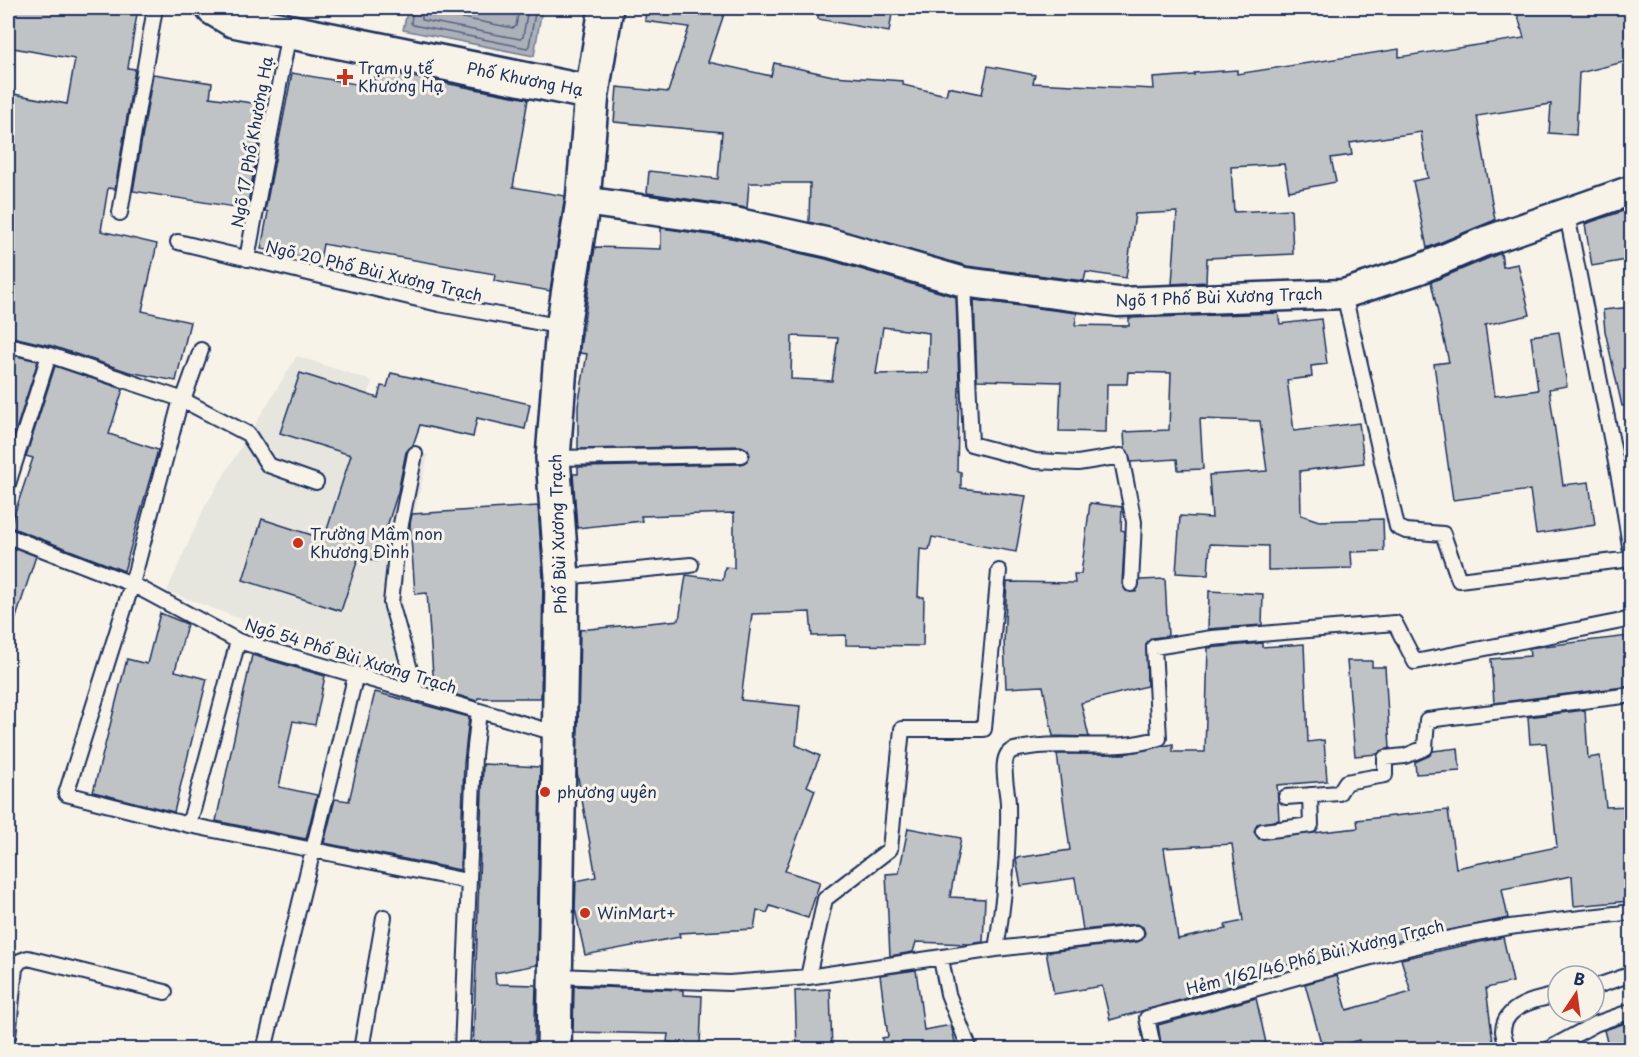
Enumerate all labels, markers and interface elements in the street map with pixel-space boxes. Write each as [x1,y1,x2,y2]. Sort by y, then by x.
street label: Ngõ 17 Phố Khương Hạ [224,54,278,229]
place label: Trạm y tế Khương Hạ [358,55,444,97]
street label: Phố Khương Hạ [465,55,585,101]
marker: Trạm y tế Khương Hạ [336,68,354,86]
street label: Ngõ 20 Phố Bùi Xương Trạch [263,233,485,307]
street label: Ngõ 1 Phố Bùi Xương Trạch [1115,280,1323,312]
street label: Phố Bùi Xương Trạch [542,453,572,615]
place label: Trường Mầm non Khương Đình [310,521,443,563]
marker: Trường Mầm non Khương Đình [291,536,305,550]
street label: Ngõ 54 Phố Bùi Xương Trạch [242,611,460,699]
place label: phương uyên [557,779,657,803]
marker: phương uyên [538,785,552,799]
place label: WinMart+ [597,900,676,924]
marker: WinMart+ [578,906,592,920]
street label: Hẻm 1/62/46 Phố Bùi Xương Trạch [1183,912,1446,1000]
north arrow [1546,964,1606,1024]
text: B [1572,965,1588,991]

